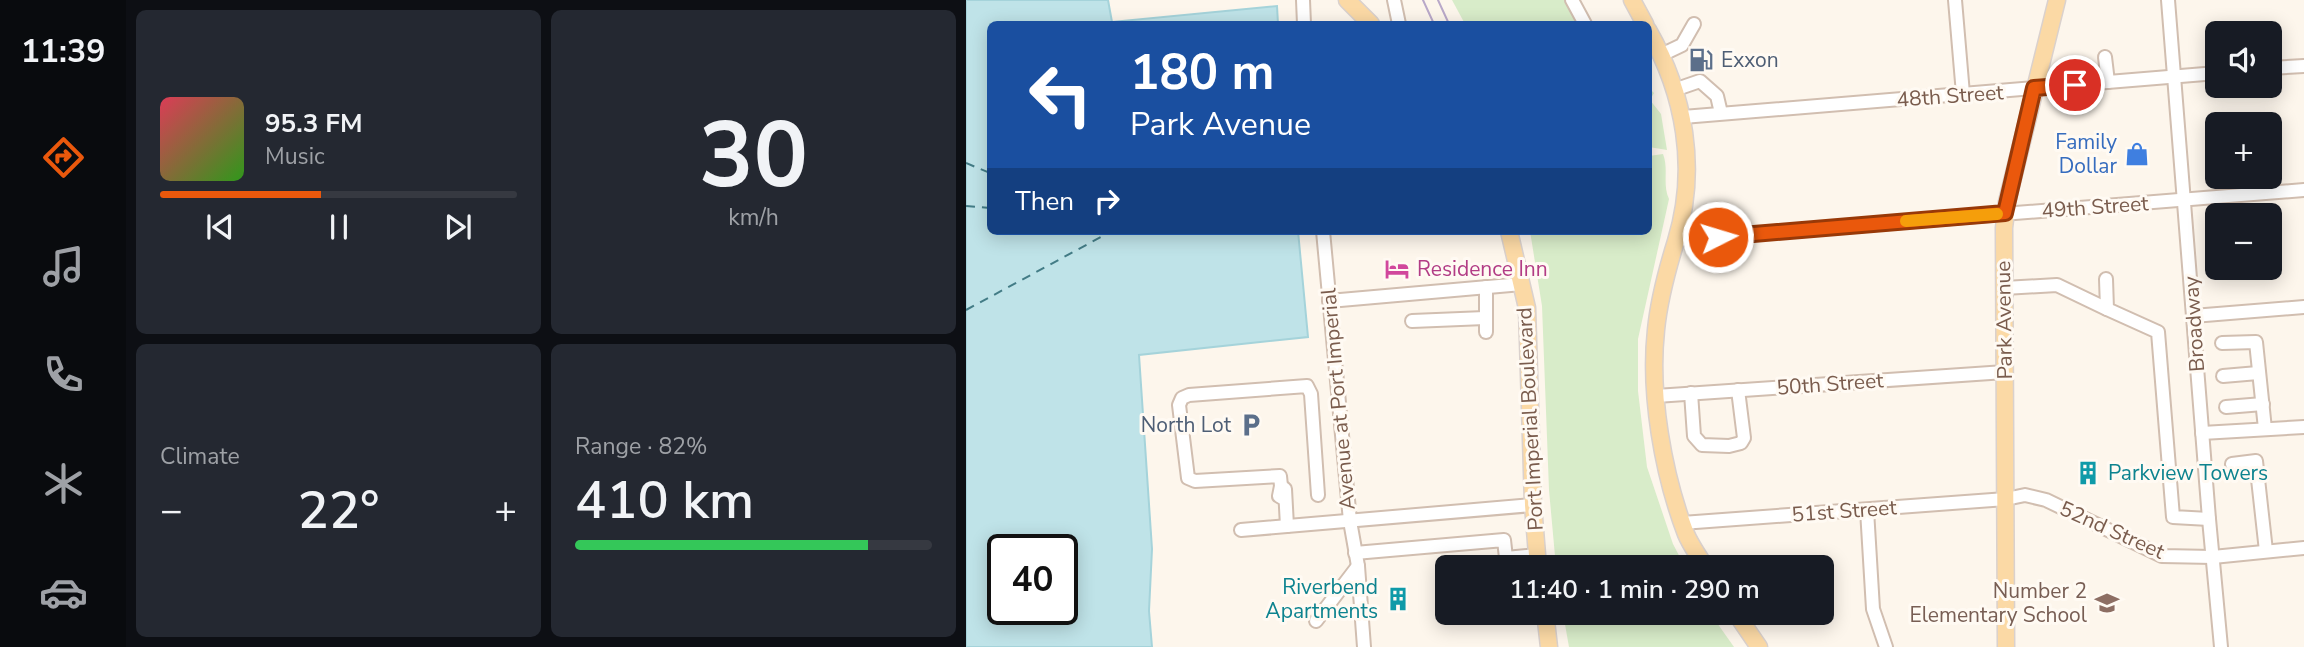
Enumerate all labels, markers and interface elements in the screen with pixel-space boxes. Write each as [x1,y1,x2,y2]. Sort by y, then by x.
map controls [2205,21,2282,280]
button: sound [2205,21,2282,98]
text: 11:39 [21,30,105,73]
text: 180 m [1130,39,1274,106]
fuel station icon: Exxon [1687,46,1715,74]
place label: Exxon [1721,46,1779,74]
icon: left [1015,49,1106,140]
pin [2045,55,2105,115]
icon: arrive [2056,66,2094,104]
street label: 48th Street [1896,78,2005,114]
text: 30 [699,94,808,218]
text: Park Avenue [1130,103,1311,146]
text: 95.3 FM [265,106,362,141]
button: + [2205,112,2282,189]
place label: Family Dollar [2055,128,2117,180]
icon: directions [39,133,88,182]
shop icon: Family Dollar [2123,140,2151,168]
text: Music [265,141,325,172]
icon: right [1088,182,1126,220]
text: Then [1015,184,1074,219]
street label: 49th Street [2041,189,2150,225]
position arrow [1681,200,1755,274]
text: km/h [728,202,779,233]
button: − [2205,203,2282,280]
icon: previous [201,208,239,246]
icon: pause [320,208,358,246]
icon: next [439,208,477,246]
icon: music [39,242,88,291]
hotel icon: Residence Inn [1383,255,1411,283]
place label: Residence Inn [1417,255,1548,283]
street label: Park Avenue [1989,260,2019,380]
street label: Broadway [2177,275,2211,373]
street label: Avenue at Port Imperial [1314,286,1362,511]
street label: Port Imperial Boulevard [1510,307,1550,531]
icon: phone [39,350,88,399]
street label: 50th Street [1776,366,1885,402]
place label: North Lot [1141,411,1232,439]
parking icon: North Lot [1237,411,1265,439]
text: Range · 82% [575,431,707,462]
text: Climate [160,441,240,472]
icon: climate [39,459,88,508]
building icon: Parkview Towers [2074,459,2102,487]
place label: Parkview Towers [2108,459,2268,487]
text: 410 km [575,465,754,536]
text: 22° [298,475,379,546]
text: − [160,485,183,536]
text: + [494,485,517,536]
street label: 51st Street [1791,493,1898,529]
street label: 52nd Street [2055,494,2169,566]
speed limit sign: 40 [987,534,1078,625]
icon: car [39,568,88,617]
text: 11:40 · 1 min · 290 m [1509,572,1760,607]
place label: Riverbend Apartments [1265,573,1378,625]
place label: Number 2 Elementary School [1909,577,2088,629]
building icon: Riverbend Apartments [1384,585,1412,613]
school or university icon: Number 2 Elementary School [2093,589,2121,617]

